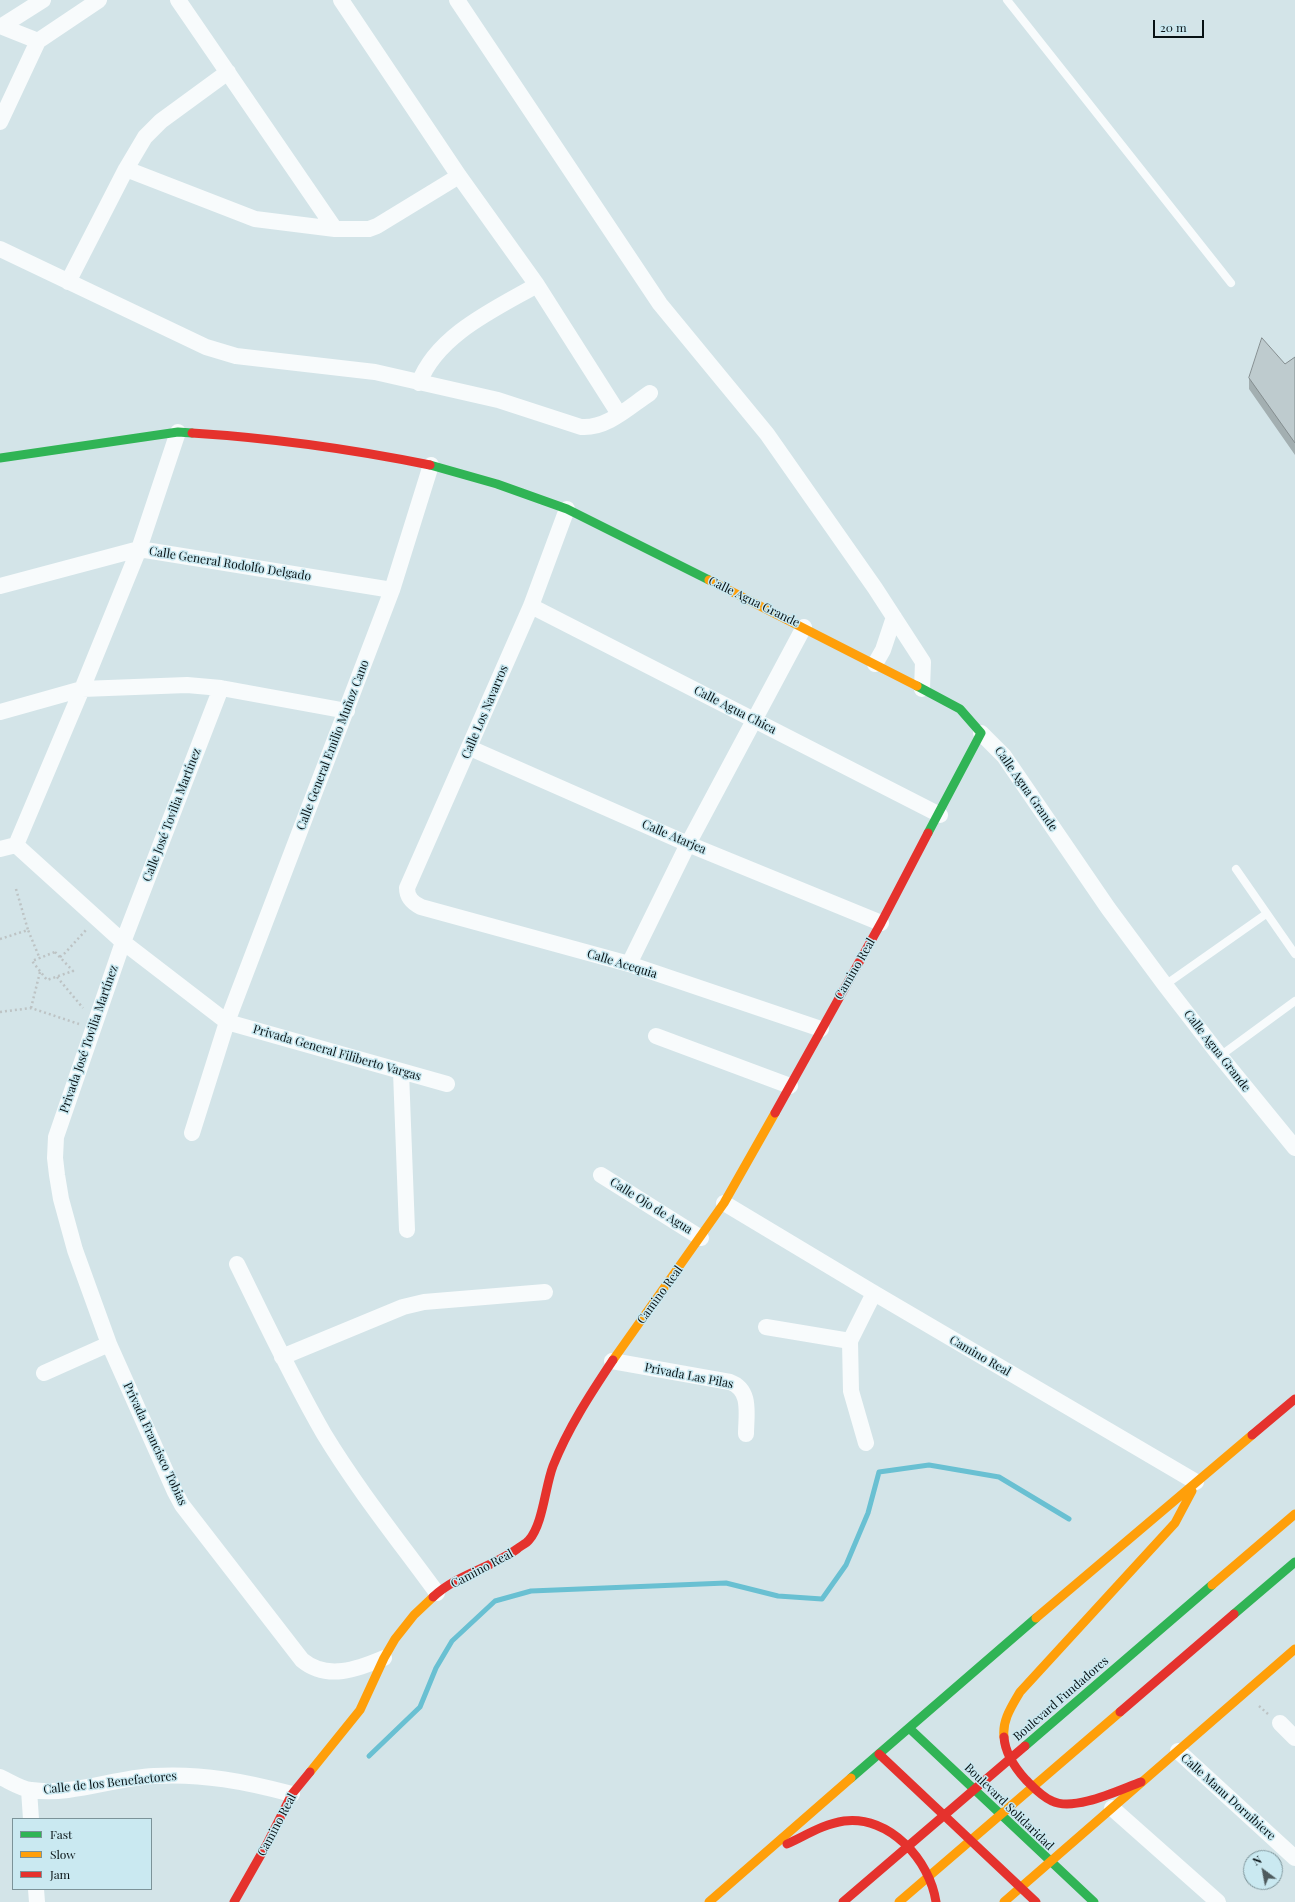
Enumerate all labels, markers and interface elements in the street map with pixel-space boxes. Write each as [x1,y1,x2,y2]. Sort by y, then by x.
scale bar [1155,12,1206,38]
text: 20 m [1160,19,1187,35]
street label: Calle General Rodolfo Delgado [148,544,312,584]
street label: Calle Agua Grande [706,574,802,630]
street label: Calle General Emilio Muñoz Cano [294,658,372,832]
street label: Calle Los Navarros [459,663,511,761]
street label: Calle Agua Chica [691,683,779,737]
street label: Calle Agua Grande [991,744,1061,834]
street label: Calle José Tovilia Martínez [140,746,204,884]
street label: Calle Atarjea [640,817,708,857]
street label: Camino Real [832,936,878,1002]
street label: Calle Acequia [585,946,659,982]
street label: Privada José Tovilia Martínez [57,963,121,1115]
street label: Calle Agua Grande [1181,1007,1253,1095]
street label: Privada General Filiberto Vargas [251,1022,423,1084]
street label: Calle Ojo de Agua [607,1175,695,1237]
street label: Camino Real [634,1263,686,1327]
street label: Camino Real [947,1333,1013,1379]
street label: Privada Las Pilas [643,1360,735,1392]
street label: Privada Francisco Tobias [120,1380,190,1508]
street label: Camino Real [448,1547,516,1591]
street label: Boulevard Fundadores [1011,1654,1111,1744]
street label: Calle Manu Dornibiere [1178,1751,1278,1843]
street label: Boulevard Solidaridad [961,1761,1057,1853]
street label: Calle de los Benefactores [42,1769,178,1797]
street label: Camino Real [255,1791,299,1859]
legend [12,1818,152,1890]
text: Fast [50,1826,72,1842]
text: Slow [50,1846,76,1862]
north arrow [1243,1850,1283,1890]
text: N [1250,1852,1264,1869]
text: Jam [50,1866,70,1882]

